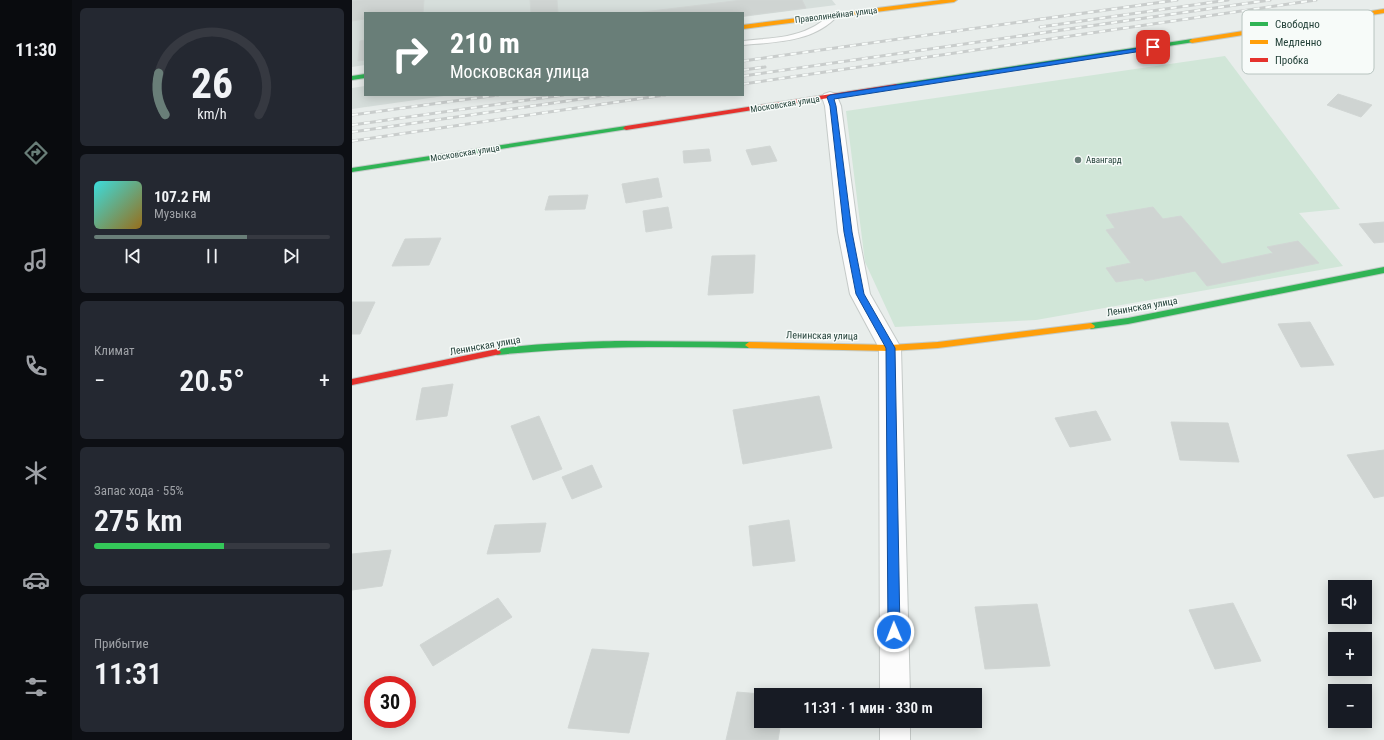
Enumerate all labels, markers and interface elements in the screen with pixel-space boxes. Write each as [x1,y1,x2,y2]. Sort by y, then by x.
street label: Праволинейная улица [794,5,878,25]
legend [1242,10,1374,74]
text: Свободно [1275,18,1320,31]
text: 210 m [450,27,520,60]
icon: right [384,28,436,80]
pin [1136,30,1170,64]
icon: arrive [1142,36,1164,58]
text: Медленно [1275,36,1322,49]
text: 11:30 [15,39,57,60]
text: Пробка [1275,54,1309,67]
text: 26 [191,59,233,108]
text: Московская улица [450,61,589,82]
street label: Московская улица [750,94,820,114]
text: km/h [197,106,227,122]
icon: directions [22,139,50,167]
street label: Московская улица [430,143,500,163]
marker: Авангард [1073,155,1083,165]
place label: Авангард [1086,155,1122,165]
text: 107.2 FM [154,188,211,206]
text: Музыка [154,206,196,221]
icon: previous [122,245,144,267]
icon: pause [201,245,223,267]
icon: next [280,245,302,267]
icon: music [22,246,50,274]
street label: Ленинская улица [1106,295,1179,318]
street label: Ленинская улица [786,329,858,342]
street label: Ленинская улица [449,334,522,357]
text: Климат [94,343,135,358]
icon: phone [22,352,50,380]
text: 20.5° [179,363,245,398]
text: − [94,368,105,393]
text: + [319,368,330,393]
icon: climate [22,459,50,487]
text: Запас хода · 55% [94,483,184,498]
text: 275 km [94,503,183,538]
icon: car [22,566,50,594]
map controls [1328,580,1372,728]
button: sound [1328,580,1372,624]
position arrow [873,611,915,653]
button: + [1328,632,1372,676]
text: Прибытие [94,636,149,651]
text: 11:31 [94,656,162,691]
icon: filters [22,673,50,701]
speed limit sign: 30 [364,676,416,728]
button: − [1328,684,1372,728]
text: 11:31 · 1 мин · 330 m [803,699,933,717]

